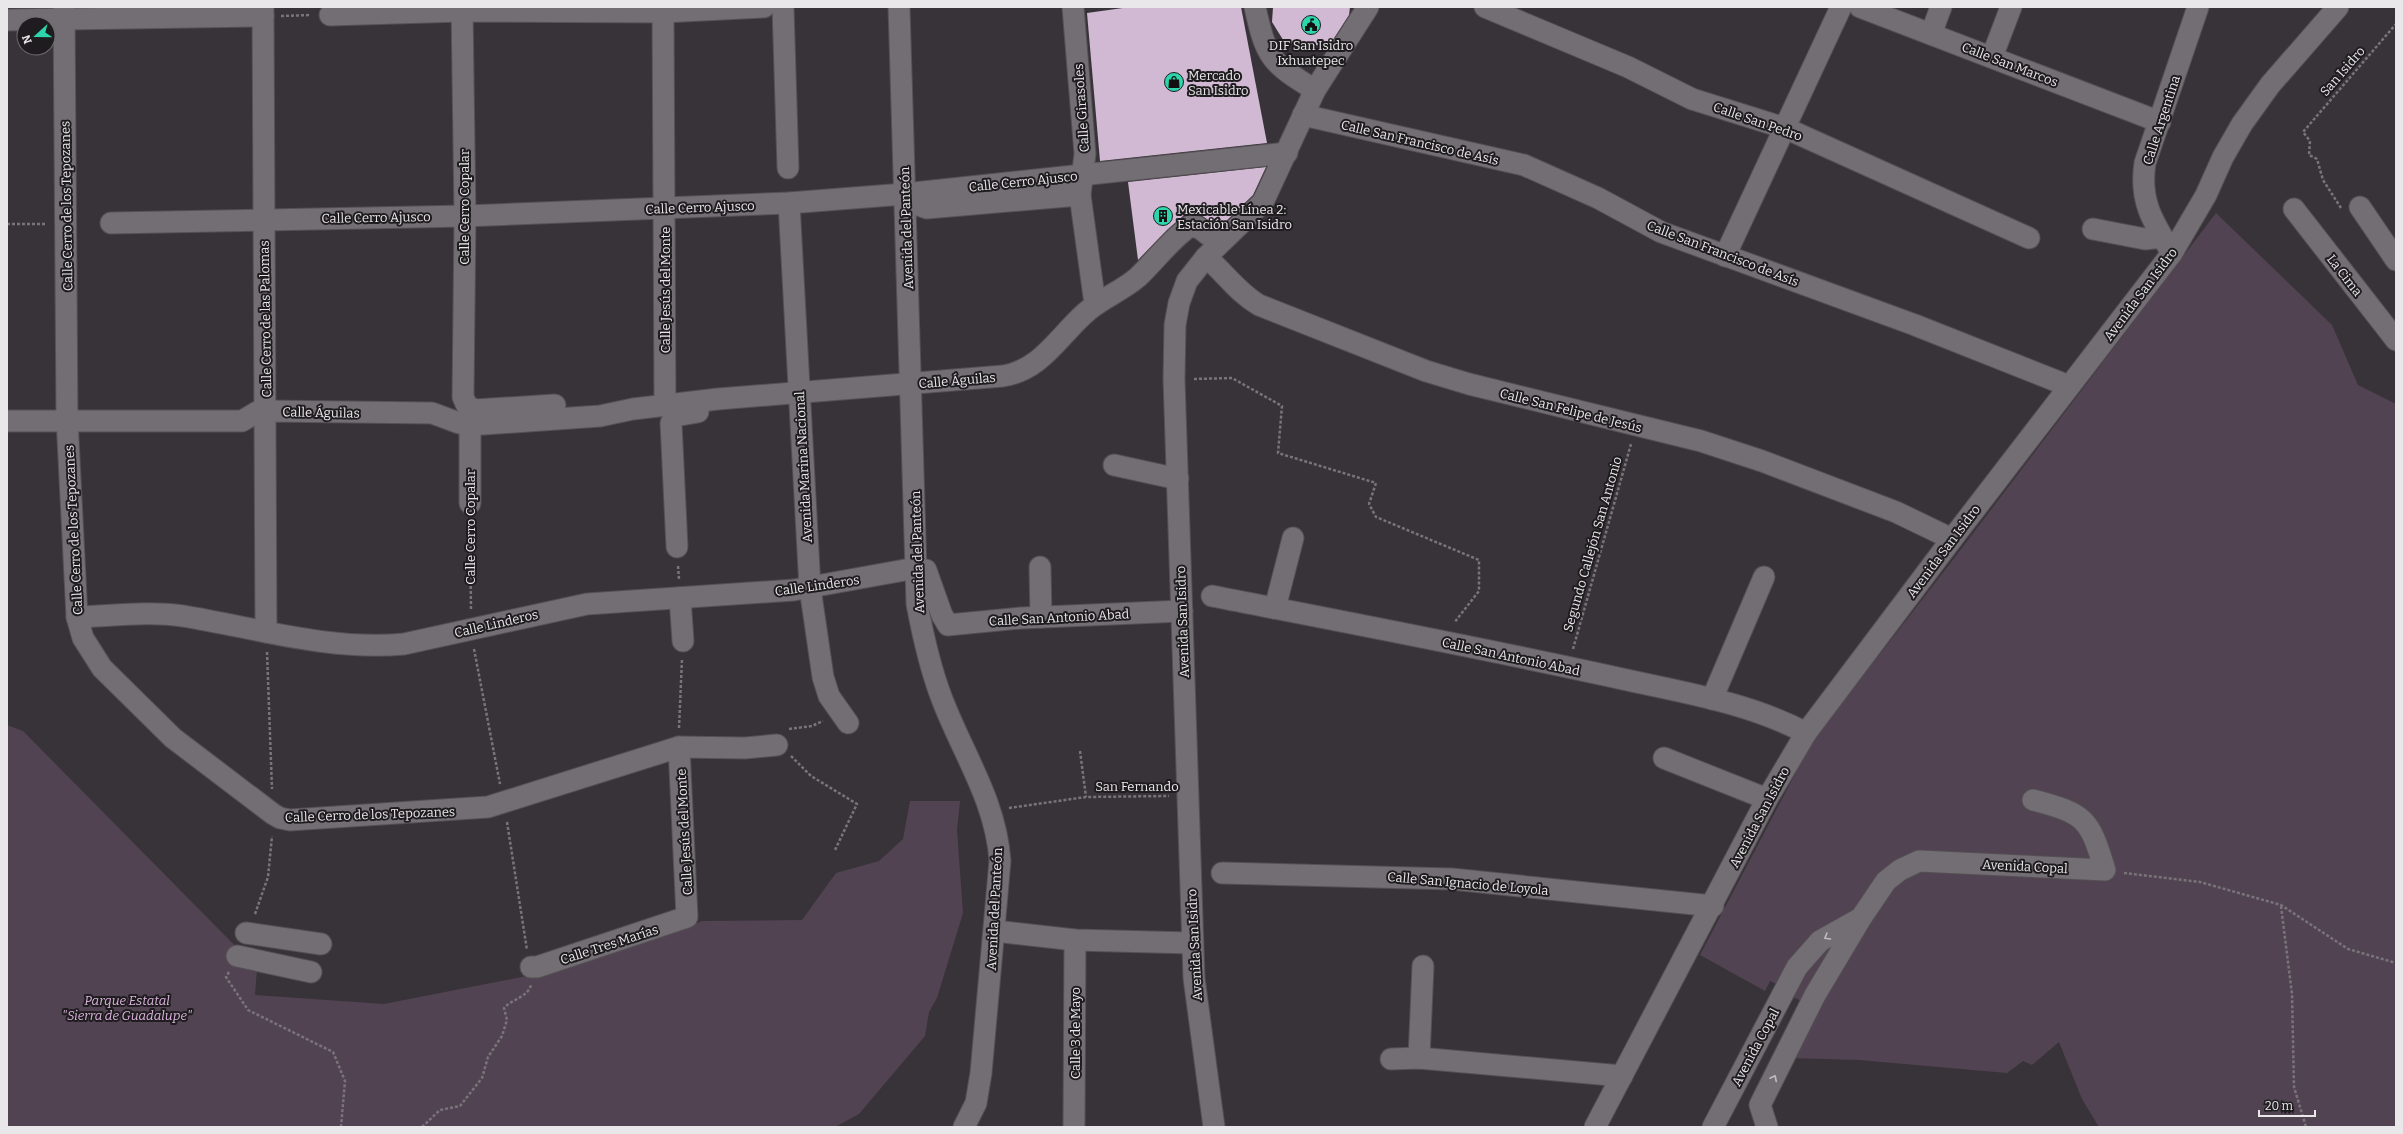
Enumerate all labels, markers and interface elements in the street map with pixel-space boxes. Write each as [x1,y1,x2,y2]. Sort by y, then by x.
public building icon: DIF San Isidro Ixhuatepec [1300,14,1322,36]
north arrow [16,16,56,56]
text: N [19,33,35,46]
place label: DIF San Isidro Ixhuatepec [1269,38,1353,68]
street label: Calle San Marcos [1960,39,2060,90]
street label: San Isidro [2317,44,2368,99]
street label: Calle Girasoles [1071,63,1092,153]
place label: Mercado San Isidro [1188,68,1249,98]
shop icon: Mercado San Isidro [1163,71,1185,93]
street label: Calle Argentina [2140,74,2183,167]
street label: Calle San Pedro [1711,99,1804,144]
street label: Calle San Francisco de Asís [1340,117,1500,168]
street label: Calle Cerro de los Tepozanes [58,121,75,291]
street label: Calle Cerro Copalar [457,149,472,265]
street label: Avenida del Panteón [897,166,916,290]
street label: Calle Cerro Ajusco [968,168,1078,195]
street label: Calle Cerro Ajusco [645,198,755,217]
place label: Mexicable Línea 2: Estación San Isidro [1177,202,1292,232]
building icon: Mexicable Línea 2: Estación San Isidro [1152,205,1174,227]
street label: Calle Cerro Ajusco [321,209,431,226]
street label: Calle San Francisco de Asís [1645,218,1801,289]
street label: Calle Jesús del Monte [658,227,673,353]
street label: Calle Cerro de las Palomas [257,240,274,398]
street label: Avenida San Isidro [2101,245,2180,344]
street label: La Cima [2324,252,2365,299]
street label: Calle Águilas [918,370,996,391]
street label: Calle San Felipe de Jesús [1498,386,1643,435]
street label: Avenida Marina Nacional [792,391,815,543]
street label: Calle Águilas [282,404,360,421]
street label: Calle Cerro de los Tepozanes [62,445,85,615]
street label: Segundo Callejón San Antonio [1560,455,1625,634]
street label: Calle Cerro Copalar [463,469,478,585]
street label: Avenida del Panteón [908,490,927,614]
street label: Avenida San Isidro [1904,502,1983,601]
street label: Avenida San Isidro [1173,566,1192,678]
street label: Calle Linderos [774,572,860,599]
street label: Calle San Antonio Abad [988,606,1130,629]
street label: Calle Linderos [453,607,539,640]
street label: Calle San Antonio Abad [1441,635,1582,679]
street label: Avenida San Isidro [1726,764,1792,870]
street label: Calle Jesús del Monte [674,768,695,896]
street label: San Fernando [1095,779,1179,794]
street label: Calle Cerro de los Tepozanes [285,804,455,825]
street label: Avenida del Panteón [984,846,1005,971]
street label: Avenida Copal [1982,857,2068,876]
street label: Calle San Ignacio de Loyola [1387,869,1549,898]
street label: Avenida San Isidro [1184,889,1205,1001]
street label: Calle Tres Marías [558,922,660,967]
one-way arrow [1824,932,1831,940]
street label: Calle 3 de Mayo [1068,987,1083,1079]
park label: Parque Estatal "Sierra de Guadalupe" [62,993,192,1023]
street label: Avenida Copal [1729,1006,1782,1089]
one-way arrow [1769,1075,1776,1083]
scale bar [2259,1092,2315,1118]
text: 20 m [2265,1099,2294,1113]

